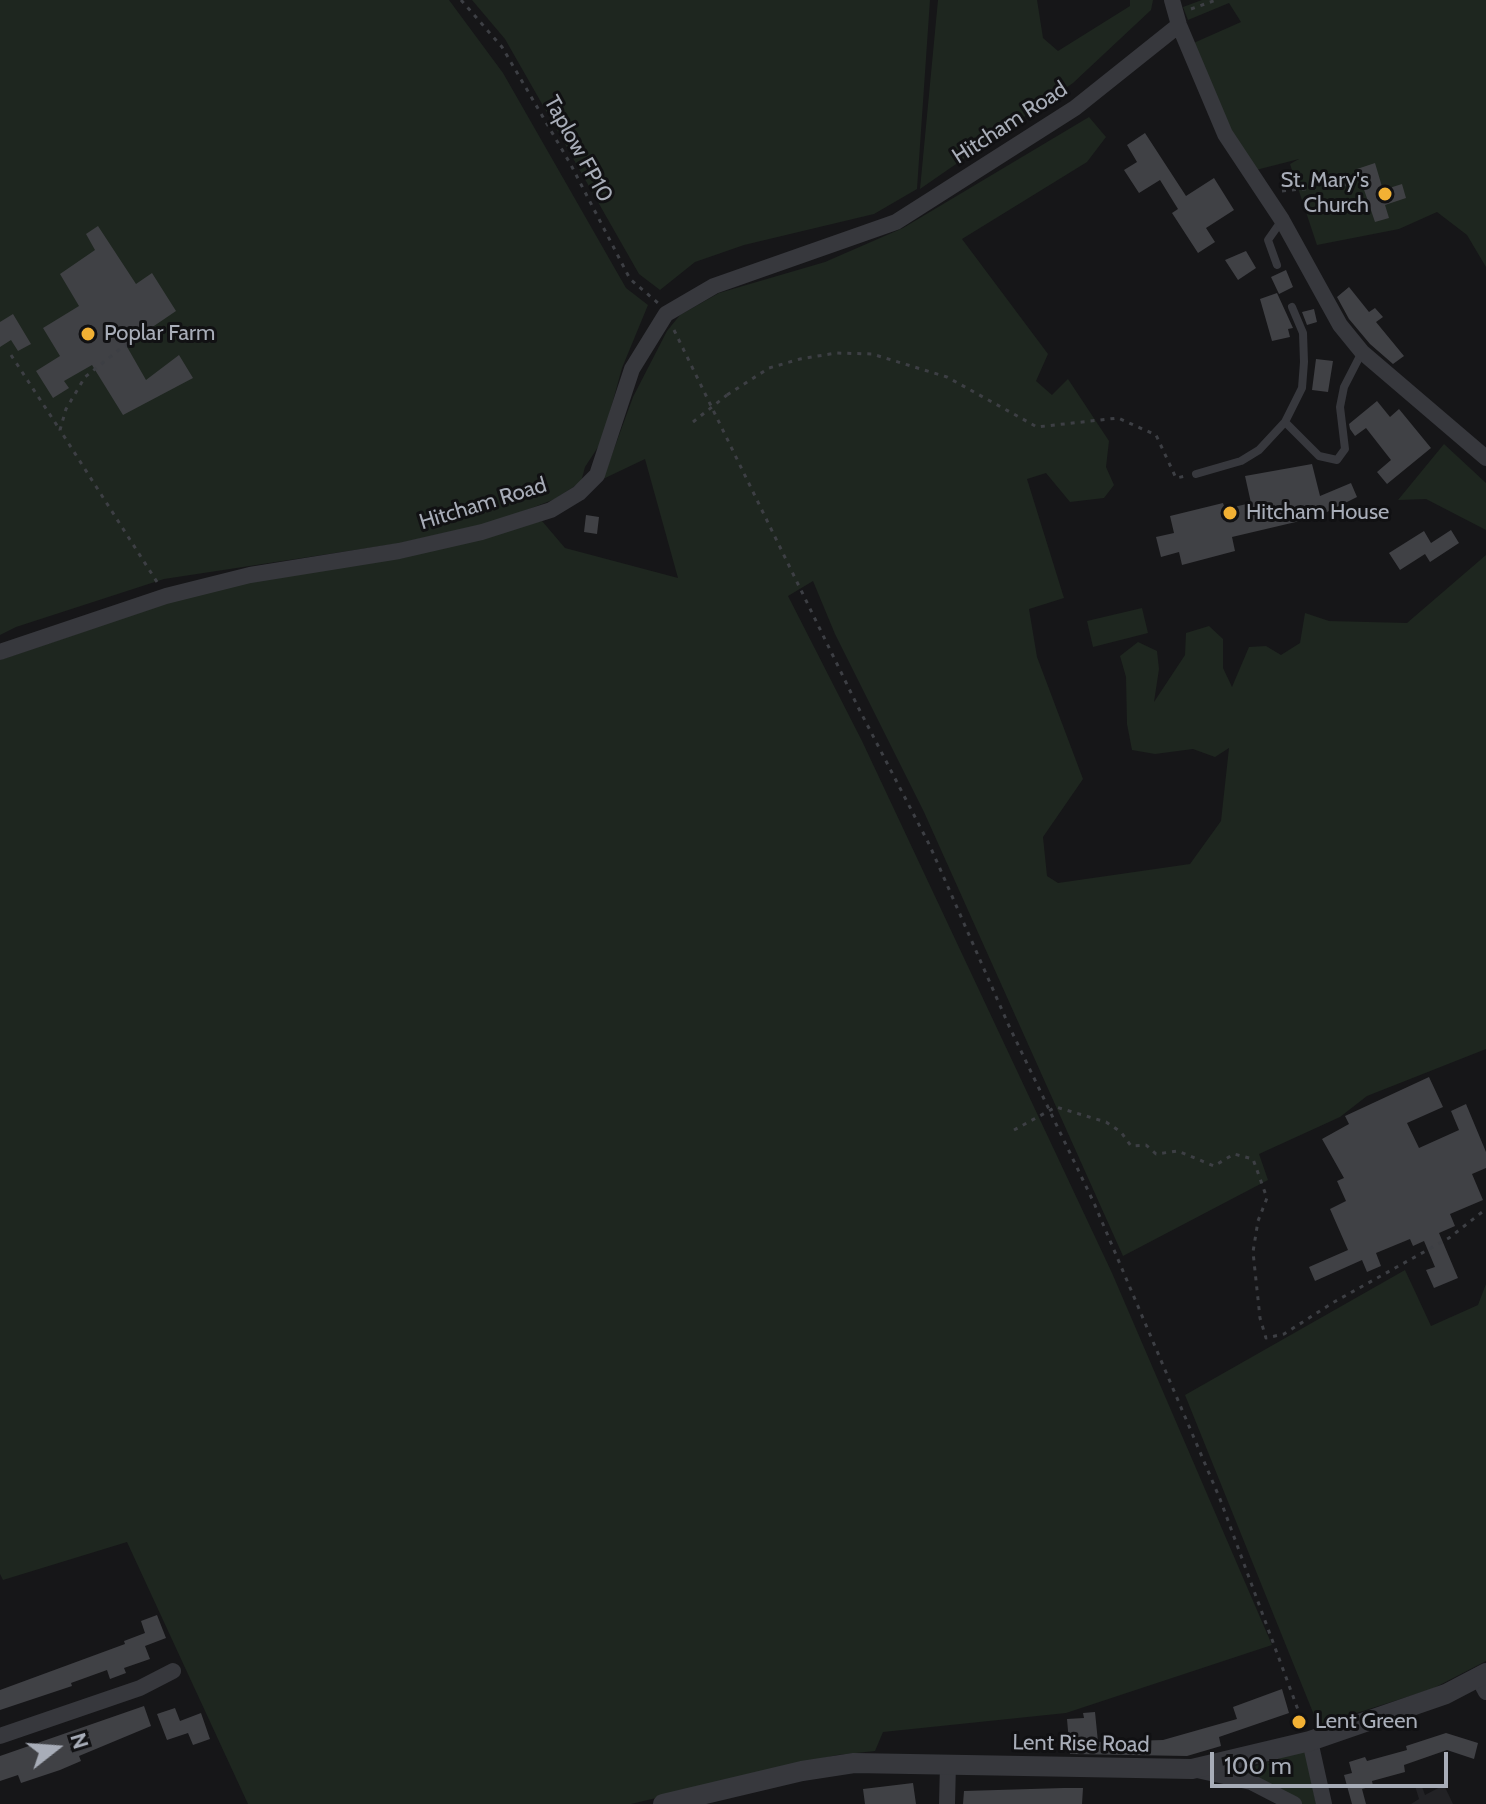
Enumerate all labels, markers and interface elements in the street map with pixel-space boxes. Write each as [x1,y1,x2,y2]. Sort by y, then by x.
street label: Hitcham Road [948,76,1072,170]
street label: Taplow FP10 [538,91,618,207]
place label: St. Mary's Church [1281,168,1369,220]
marker: St. Mary's Church [1376,185,1394,203]
place label: Poplar Farm [104,321,215,347]
marker: Poplar Farm [79,325,97,343]
street label: Hitcham Road [416,472,550,536]
place label: Hitcham House [1246,500,1389,526]
marker: Hitcham House [1221,504,1239,522]
north arrow [16,1708,96,1788]
place label: Lent Green [1315,1709,1418,1735]
marker: Lent Green [1290,1713,1308,1731]
text: N [64,1729,95,1752]
street label: Lent Rise Road [1012,1730,1150,1758]
scale bar [1214,1736,1452,1786]
text: 100 m [1224,1751,1292,1780]

